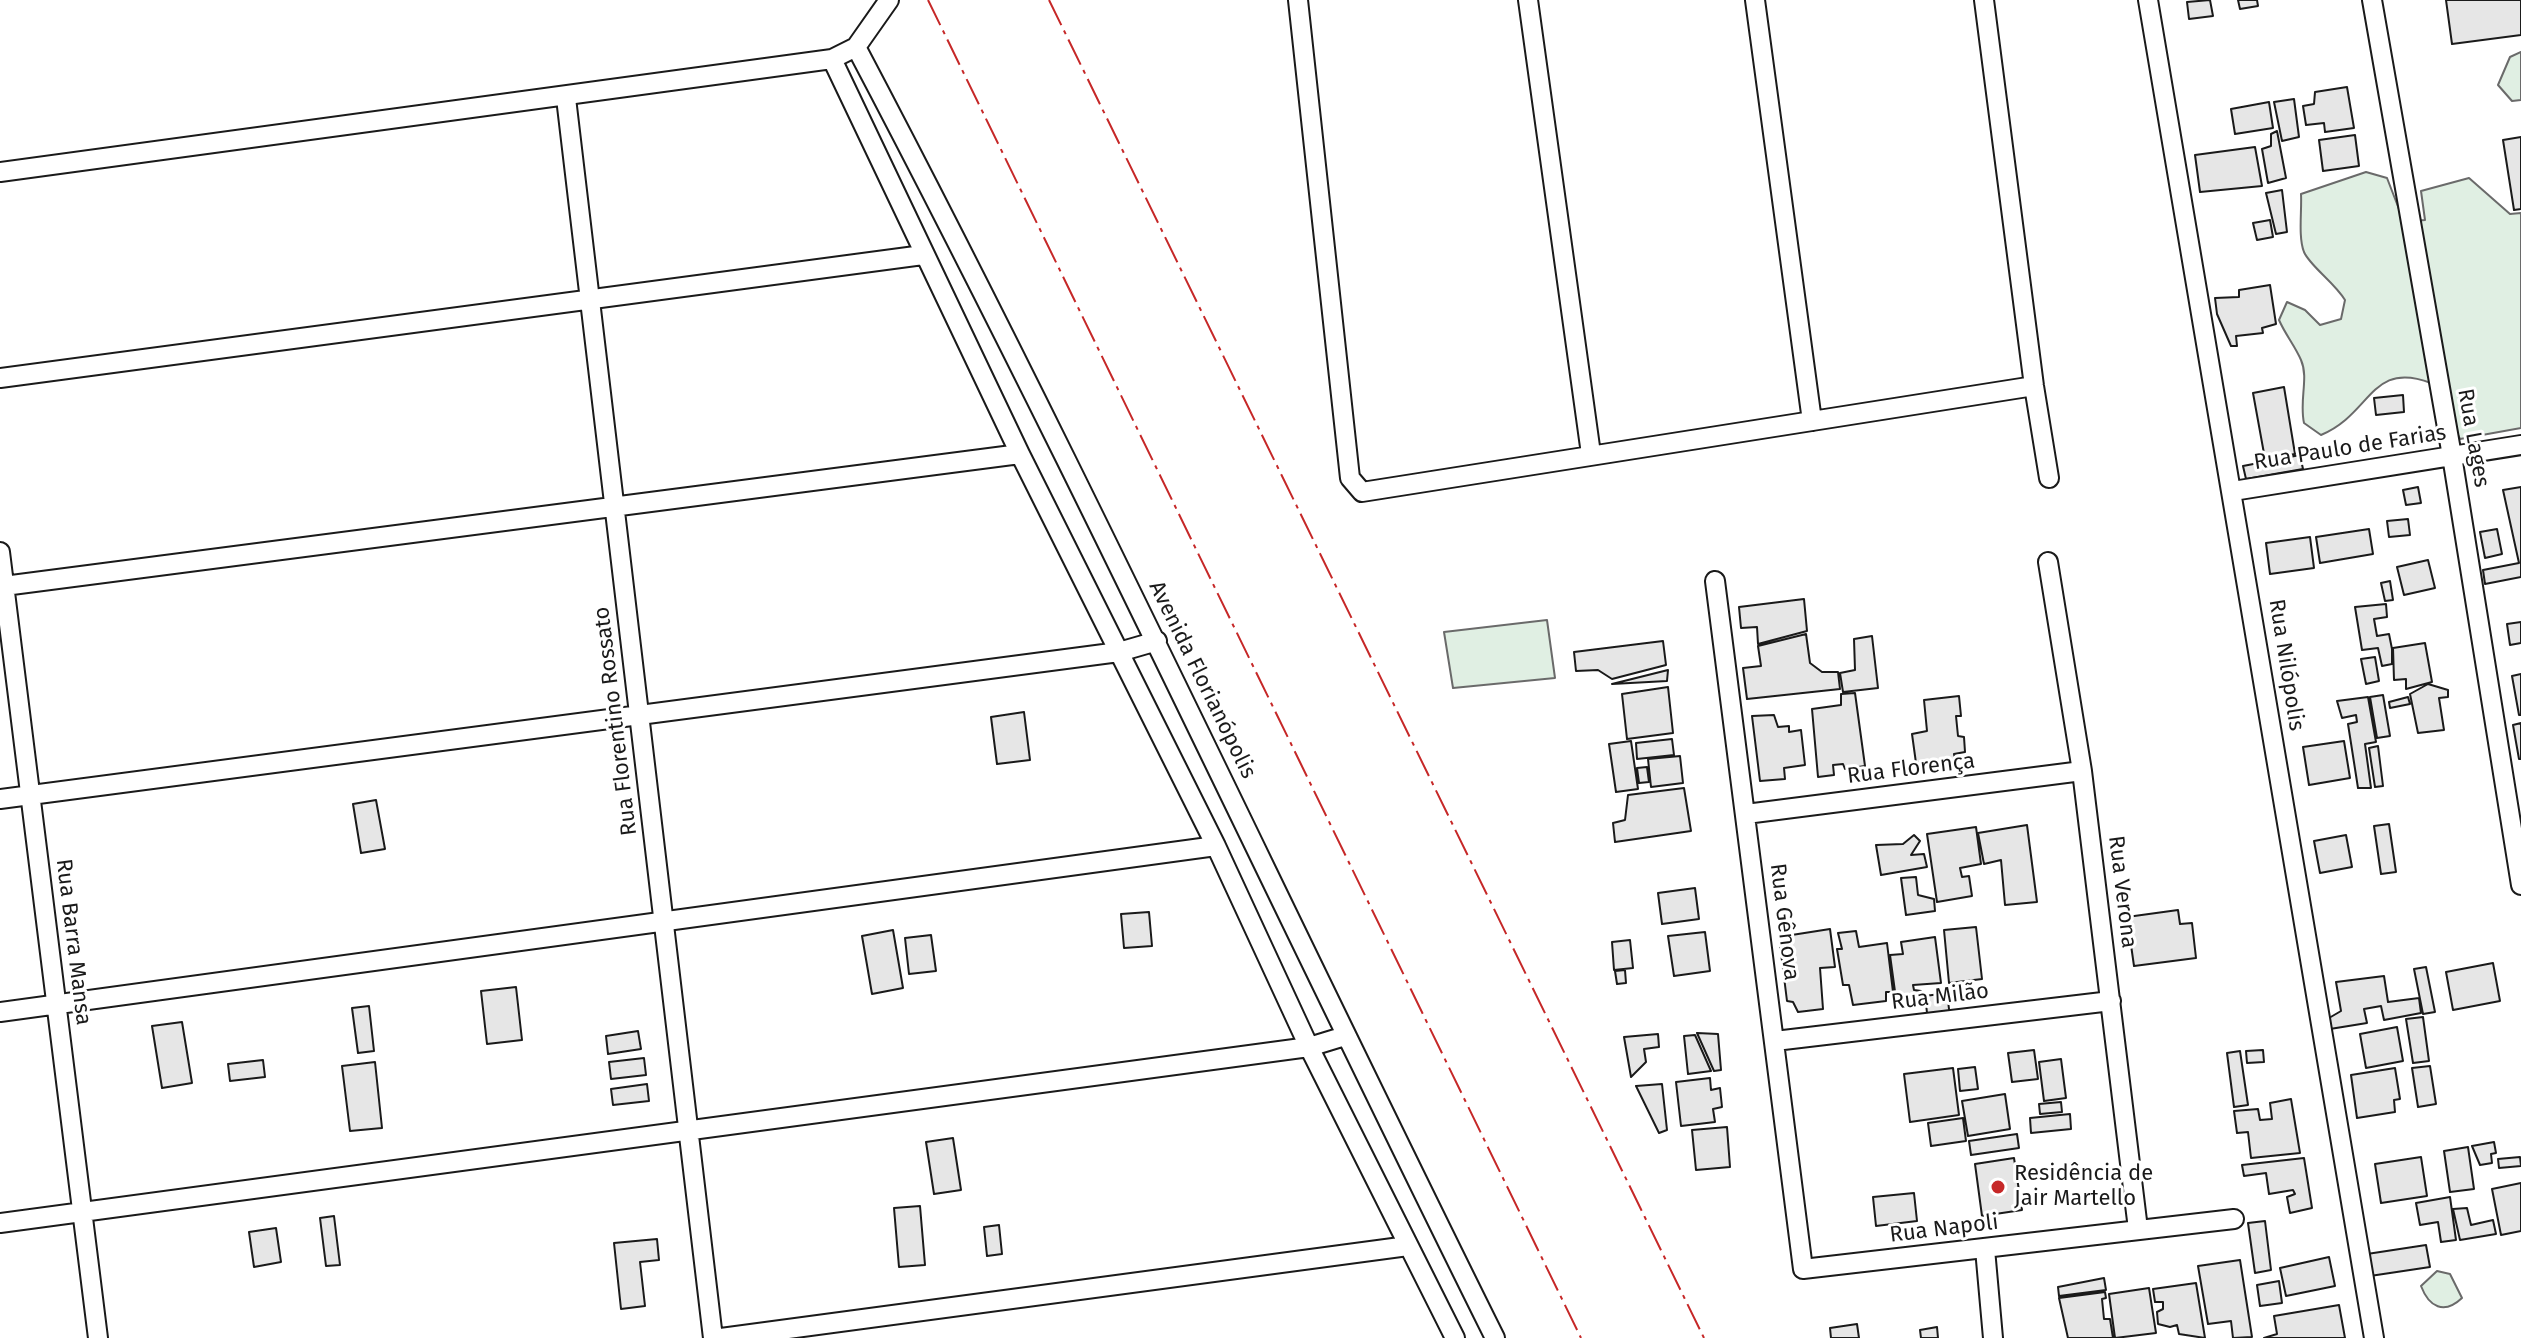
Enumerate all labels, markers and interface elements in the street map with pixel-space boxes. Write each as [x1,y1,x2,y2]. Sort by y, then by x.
street label: Rua Lages [2451,387,2495,489]
street label: Rua Paulo de Farias [2252,420,2448,476]
street label: Avenida Florianópolis [1143,577,1261,783]
street label: Rua Nilópolis [2263,597,2309,733]
street label: Rua Florentino Rossato [589,605,643,837]
street label: Rua Florença [1846,748,1976,790]
street label: Rua Verona [2102,834,2142,950]
street label: Rua Barra Mansa [50,857,96,1027]
street label: Rua Gênova [1764,862,1804,982]
street label: Rua Milão [1890,978,1990,1016]
place label: Residência de Jair Martello [2014,1161,2153,1212]
marker: Residência de Jair Martello [1989,1178,2007,1196]
street label: Rua Napoli [1888,1209,2000,1249]

